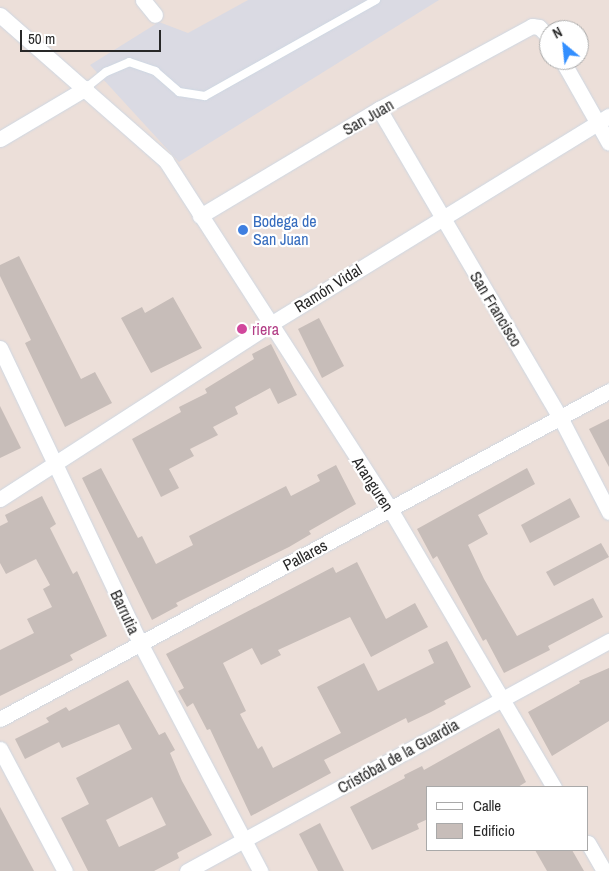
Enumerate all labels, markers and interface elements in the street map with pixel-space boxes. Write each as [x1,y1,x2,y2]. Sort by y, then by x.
scale bar [22,20,164,52]
north arrow [539,20,589,70]
text: N [550,23,565,43]
text: 50 m [28,28,55,49]
street label: San Juan [339,95,397,139]
place label: Bodega de San Juan [253,211,316,249]
marker: Bodega de San Juan [237,224,249,236]
street label: Ramón Vidal [291,260,365,316]
street label: San Francisco [466,268,526,350]
place label: riera [252,319,279,339]
marker: riera [236,323,248,335]
street label: Aranguren [348,453,398,515]
street label: Pallares [280,535,330,575]
street label: Barrutia [106,587,144,637]
street label: Cristóbal de la Guardia [334,715,462,797]
legend [426,786,589,851]
text: Calle [473,795,501,816]
text: Edificio [473,820,515,841]

